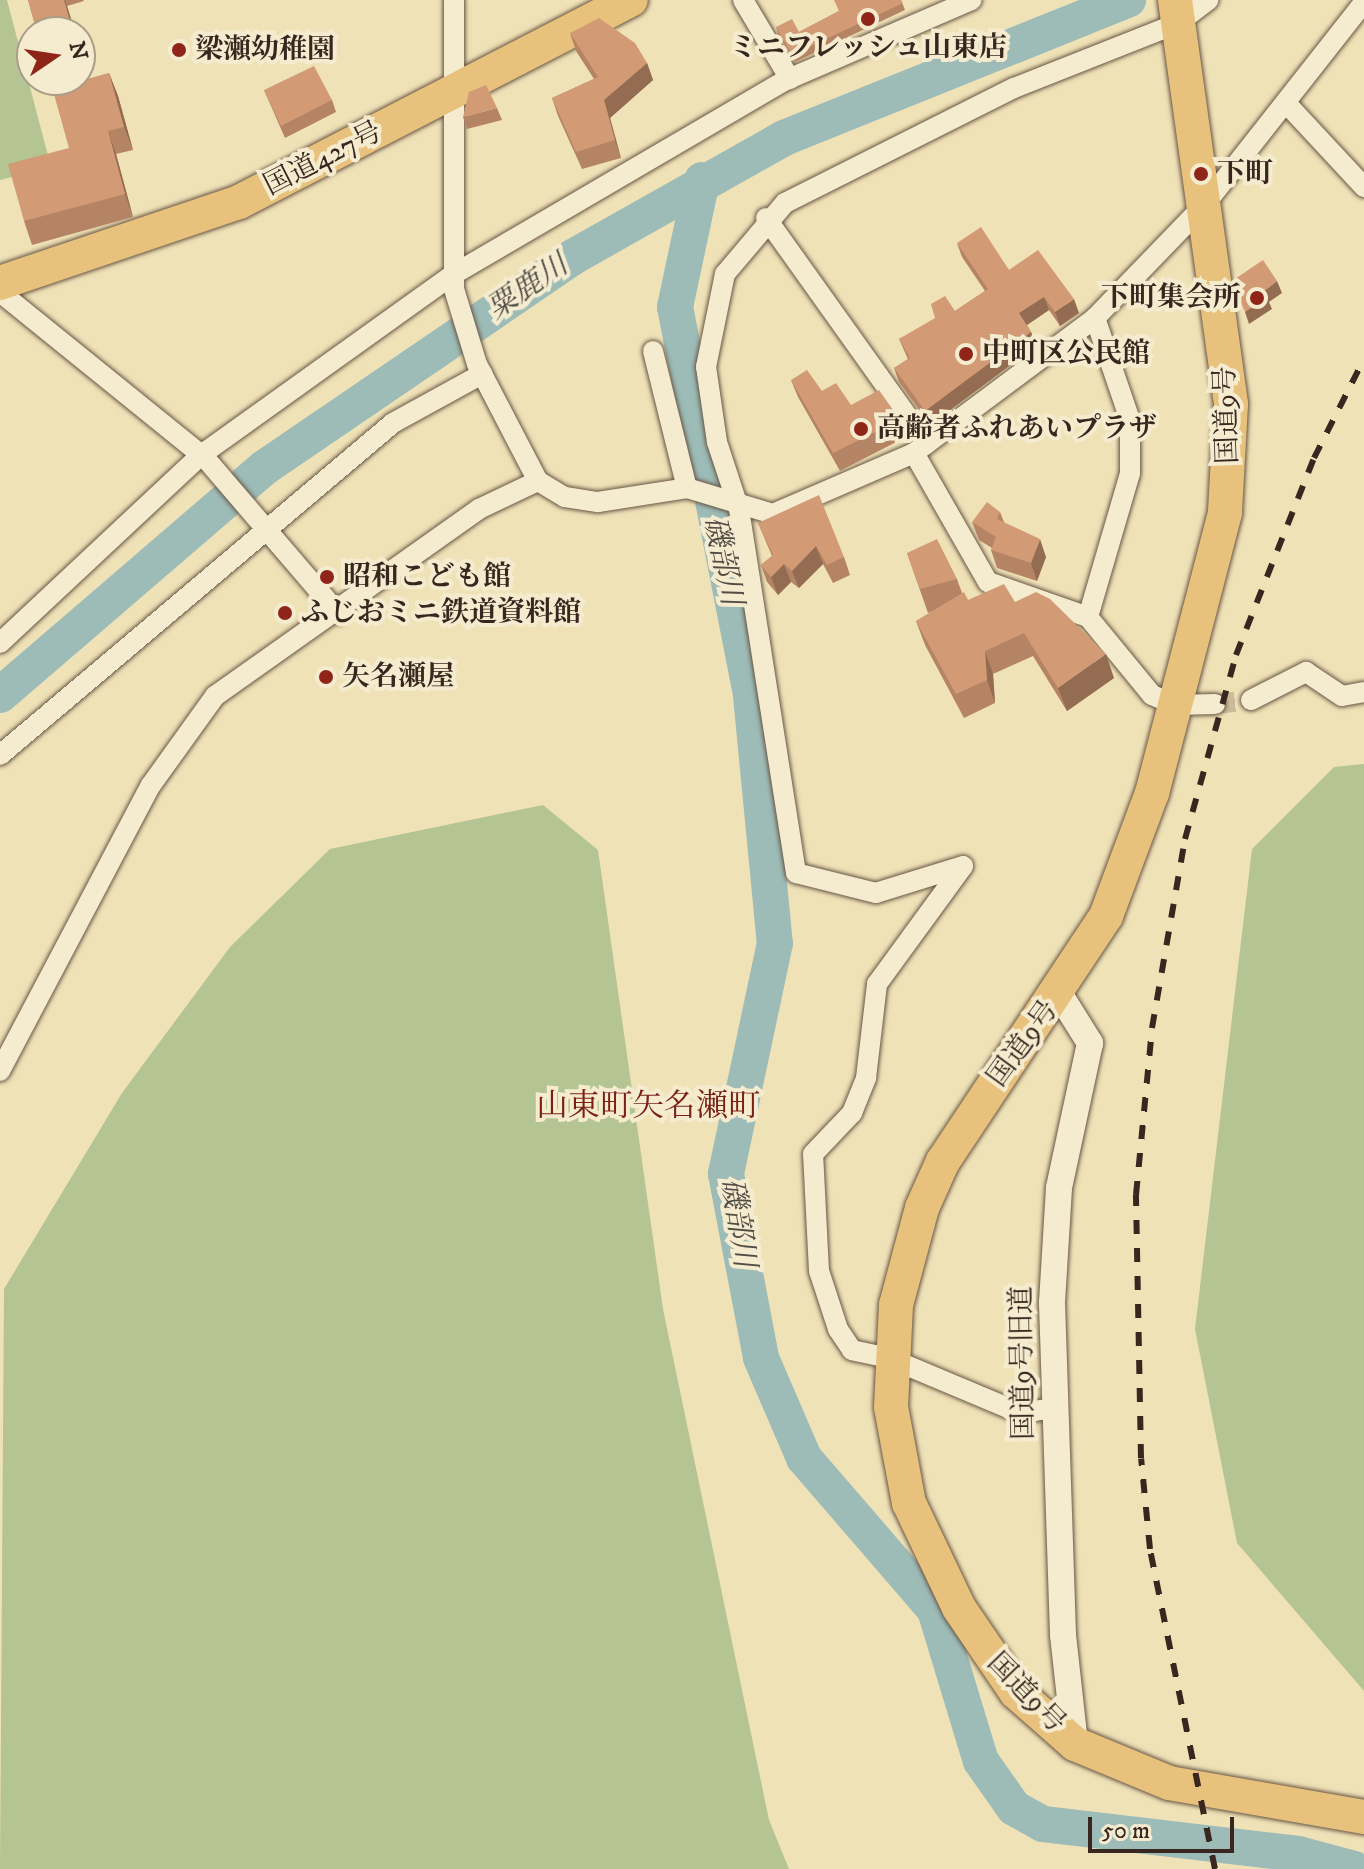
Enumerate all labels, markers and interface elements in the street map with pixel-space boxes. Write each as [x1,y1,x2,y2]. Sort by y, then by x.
marker: ミニフレッシュ山東店 [859,10,877,28]
north arrow [16,16,96,96]
place label: ミニフレッシュ山東店 [728,31,1008,65]
place label: 梁瀬幼稚園 [195,33,335,67]
text: N [63,39,93,63]
marker: 梁瀬幼稚園 [170,41,188,59]
street label: 国道427号 [258,115,388,203]
place label: 下町 [1217,157,1273,191]
marker: 下町 [1192,165,1210,183]
water label: 粟鹿川 [481,248,575,328]
place label: 下町集会所 [1101,281,1241,315]
marker: 下町集会所 [1248,289,1266,307]
place label: 中町区公民館 [982,337,1150,371]
marker: 中町区公民館 [957,345,975,363]
street label: 国道9号 [1209,365,1245,465]
place label: 高齢者ふれあいプラザ [877,412,1157,446]
marker: 高齢者ふれあいプラザ [852,420,870,438]
water label: 磯部川 [695,513,749,609]
place label: 昭和こども館 [343,560,511,594]
marker: 昭和こども館 [318,568,336,586]
place label: ふじおミニ鉄道資料館 [301,596,581,630]
marker: ふじおミニ鉄道資料館 [276,604,294,622]
place label: 矢名瀬屋 [342,660,454,694]
marker: 矢名瀬屋 [317,668,335,686]
street label: 国道9号 [981,994,1065,1094]
district label: 山東町矢名瀬町 [536,1088,760,1126]
water label: 磯部川 [712,1176,762,1270]
street label: 国道9号旧道 [1005,1286,1041,1440]
street label: 国道9号 [980,1646,1072,1740]
scale bar [1092,1801,1238,1851]
text: 50 m [1102,1816,1150,1846]

